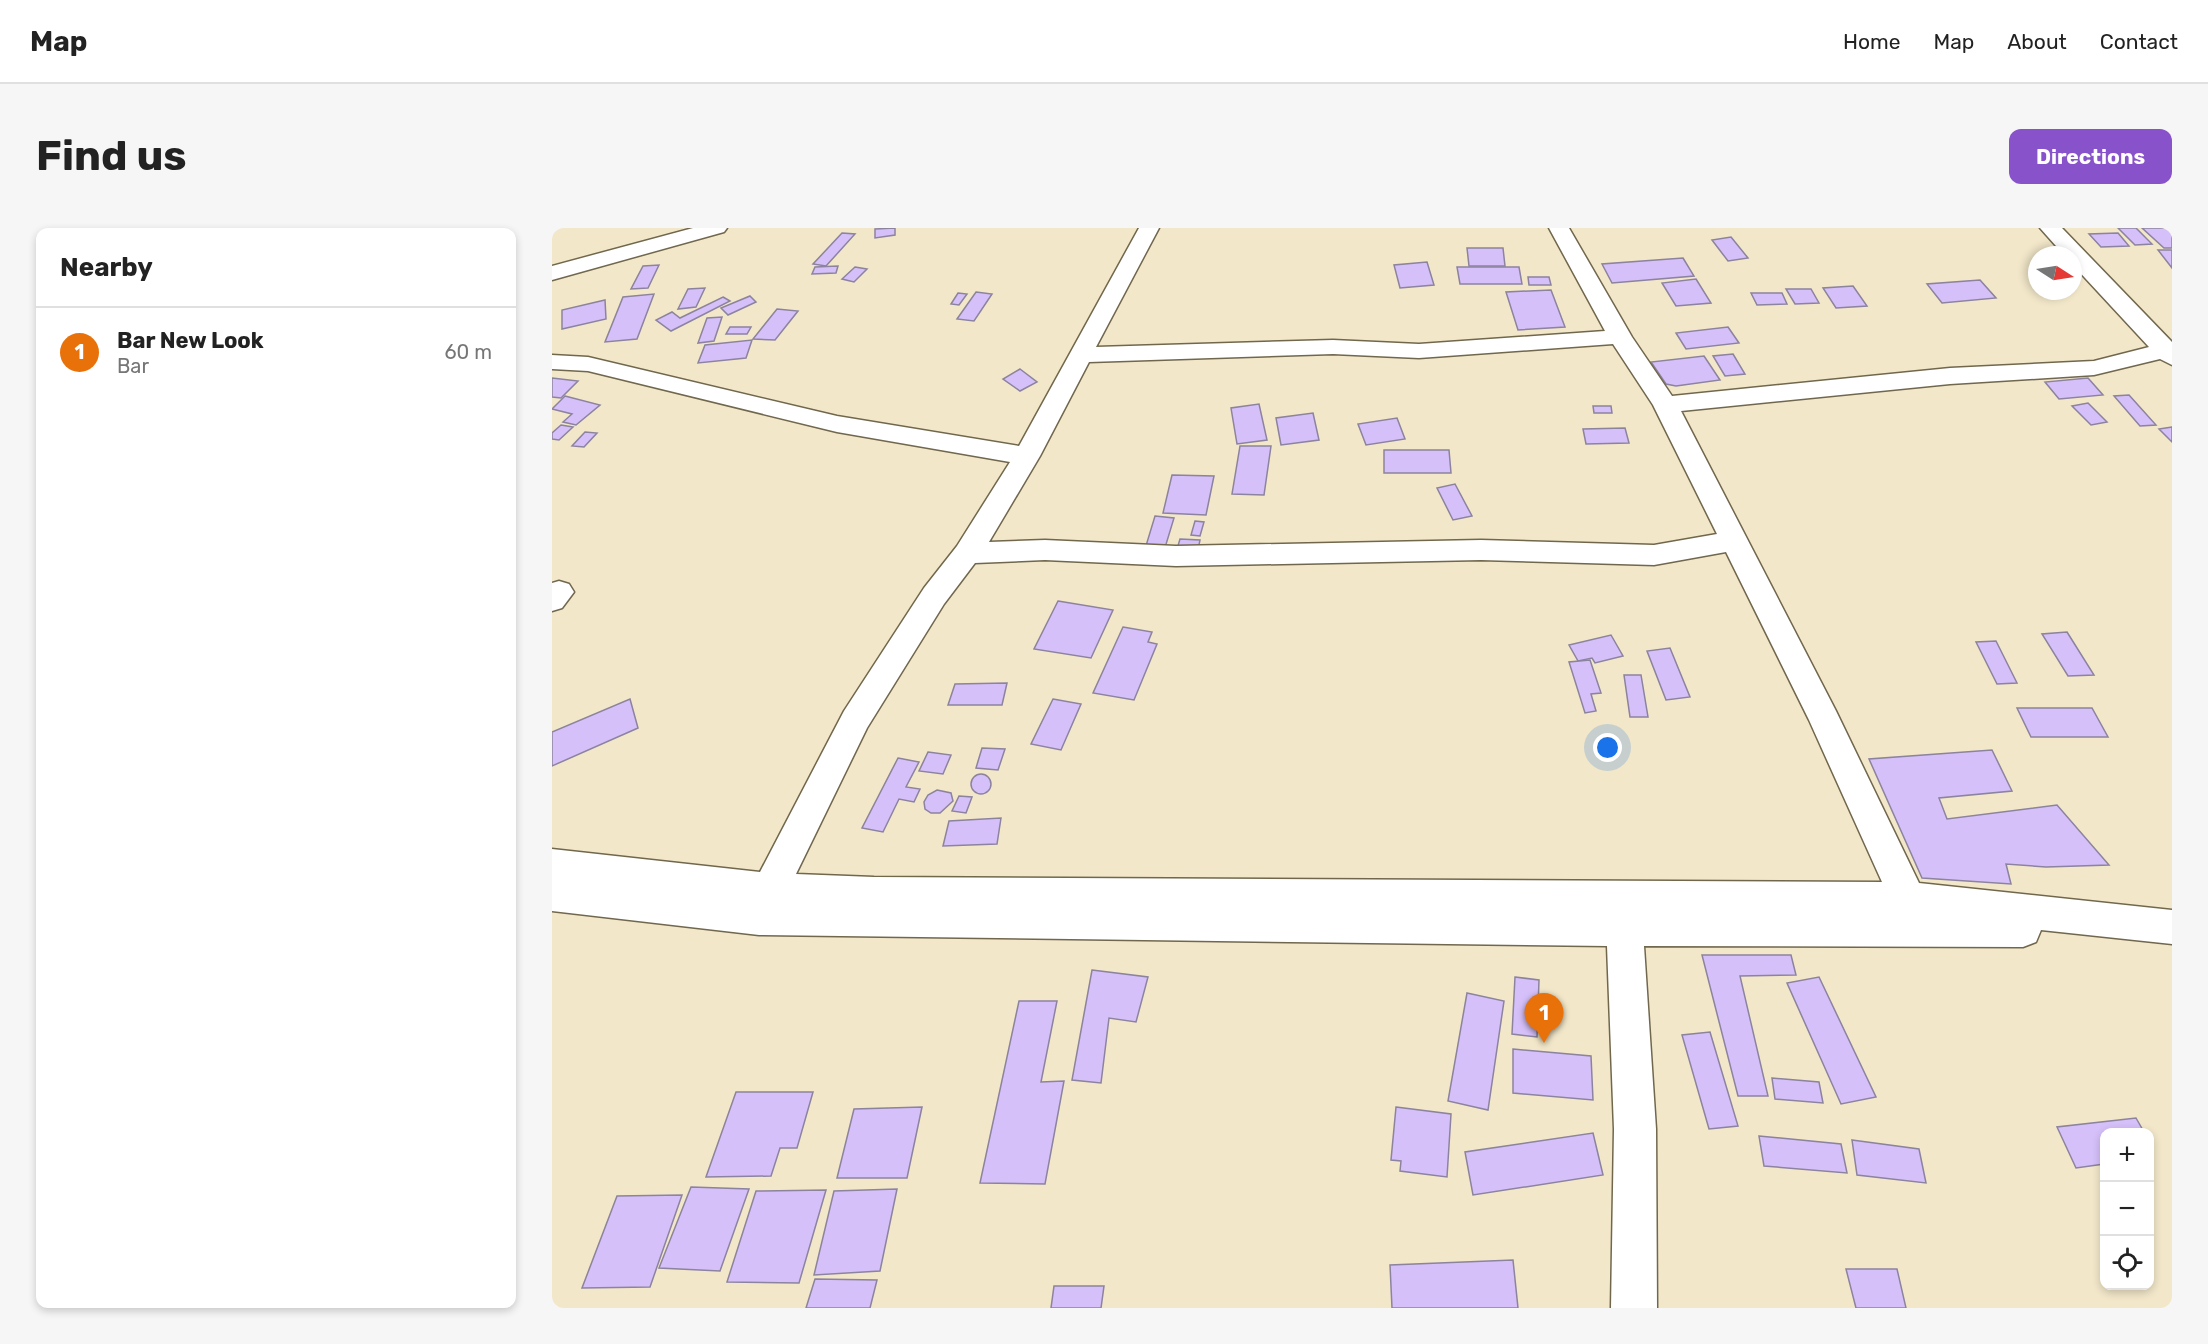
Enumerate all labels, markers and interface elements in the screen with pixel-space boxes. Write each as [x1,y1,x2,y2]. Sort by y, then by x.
text: Map [30,25,87,58]
text: Home [1843,29,1900,54]
text: Map [1933,29,1974,54]
text: About [2007,29,2067,54]
text: Contact [2100,29,2178,54]
button: Directions [2009,129,2172,184]
text: Find us [36,131,187,181]
north arrow [2028,246,2082,300]
text: Nearby [60,252,153,283]
text: Bar New Look [117,327,264,354]
text: 1 [75,340,84,364]
text: 60 m [445,340,492,364]
text: Bar [117,354,149,378]
your location [1593,733,1622,762]
pin: 1 [1524,994,1564,1043]
map controls [2100,1128,2154,1290]
button: + [2100,1128,2154,1182]
button: − [2100,1182,2154,1236]
button: locate [2100,1236,2154,1290]

